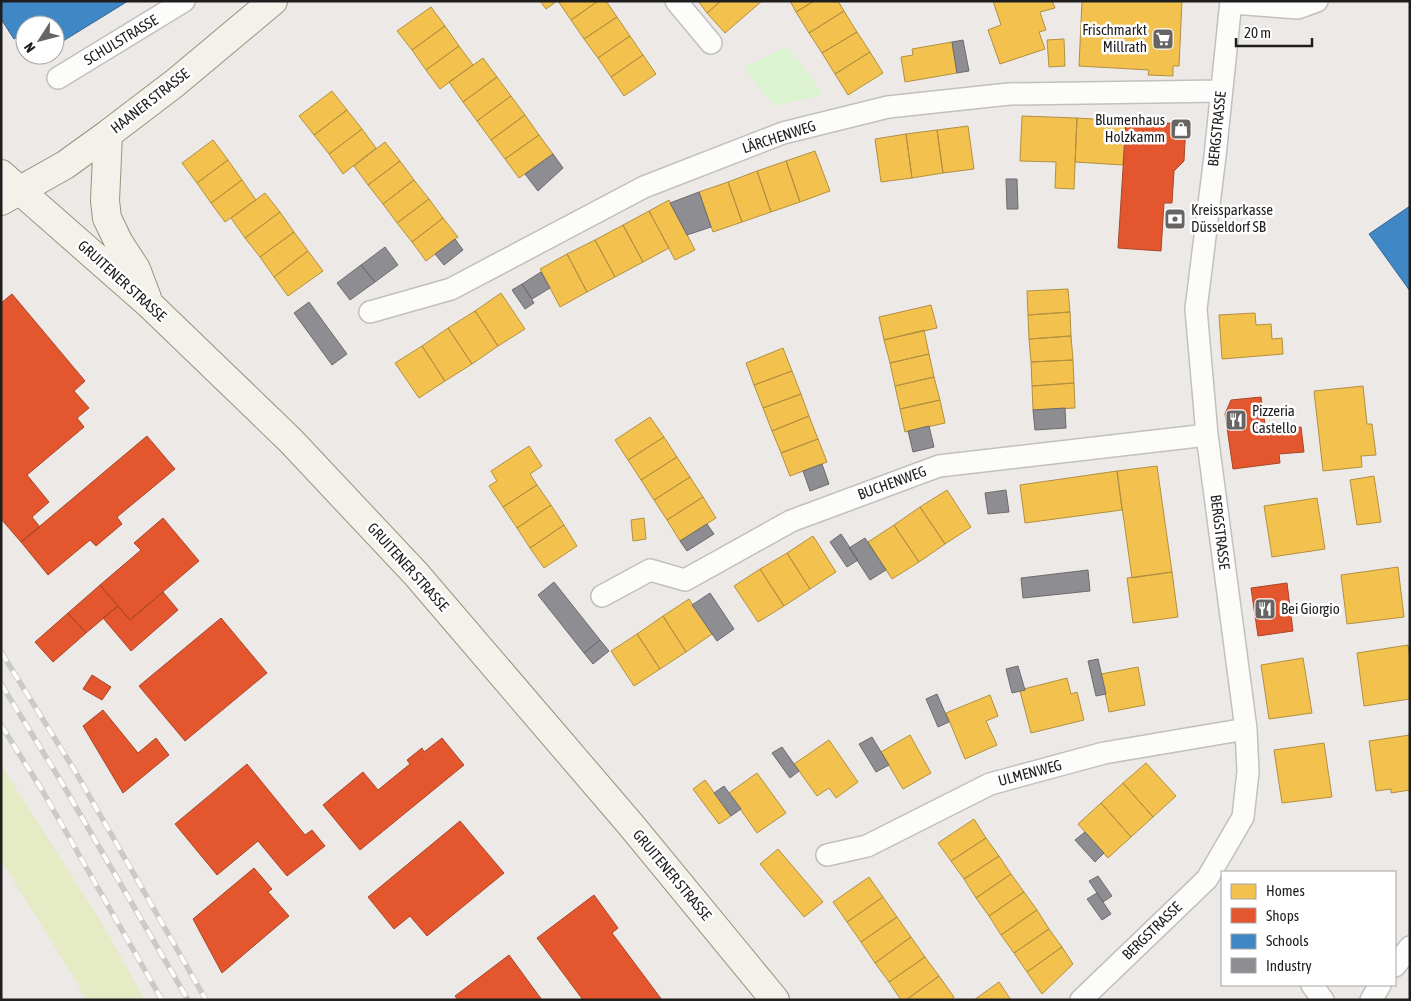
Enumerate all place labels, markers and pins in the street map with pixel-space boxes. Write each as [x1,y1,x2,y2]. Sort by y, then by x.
place label: Frischmarkt Millrath [1082,21,1147,55]
supermarket icon: Frischmarkt Millrath [1151,27,1175,51]
place label: Blumenhaus Holzkamm [1095,111,1165,145]
shop icon: Blumenhaus Holzkamm [1169,117,1193,141]
place label: Kreissparkasse Düsseldorf SB [1191,201,1273,235]
bank icon: Kreissparkasse Düsseldorf SB [1163,207,1187,231]
place label: Pizzeria Castello [1252,402,1297,436]
restaurant icon: Pizzeria Castello [1224,408,1248,432]
restaurant icon: Bei Giorgio [1253,597,1277,621]
place label: Bei Giorgio [1281,600,1340,617]

